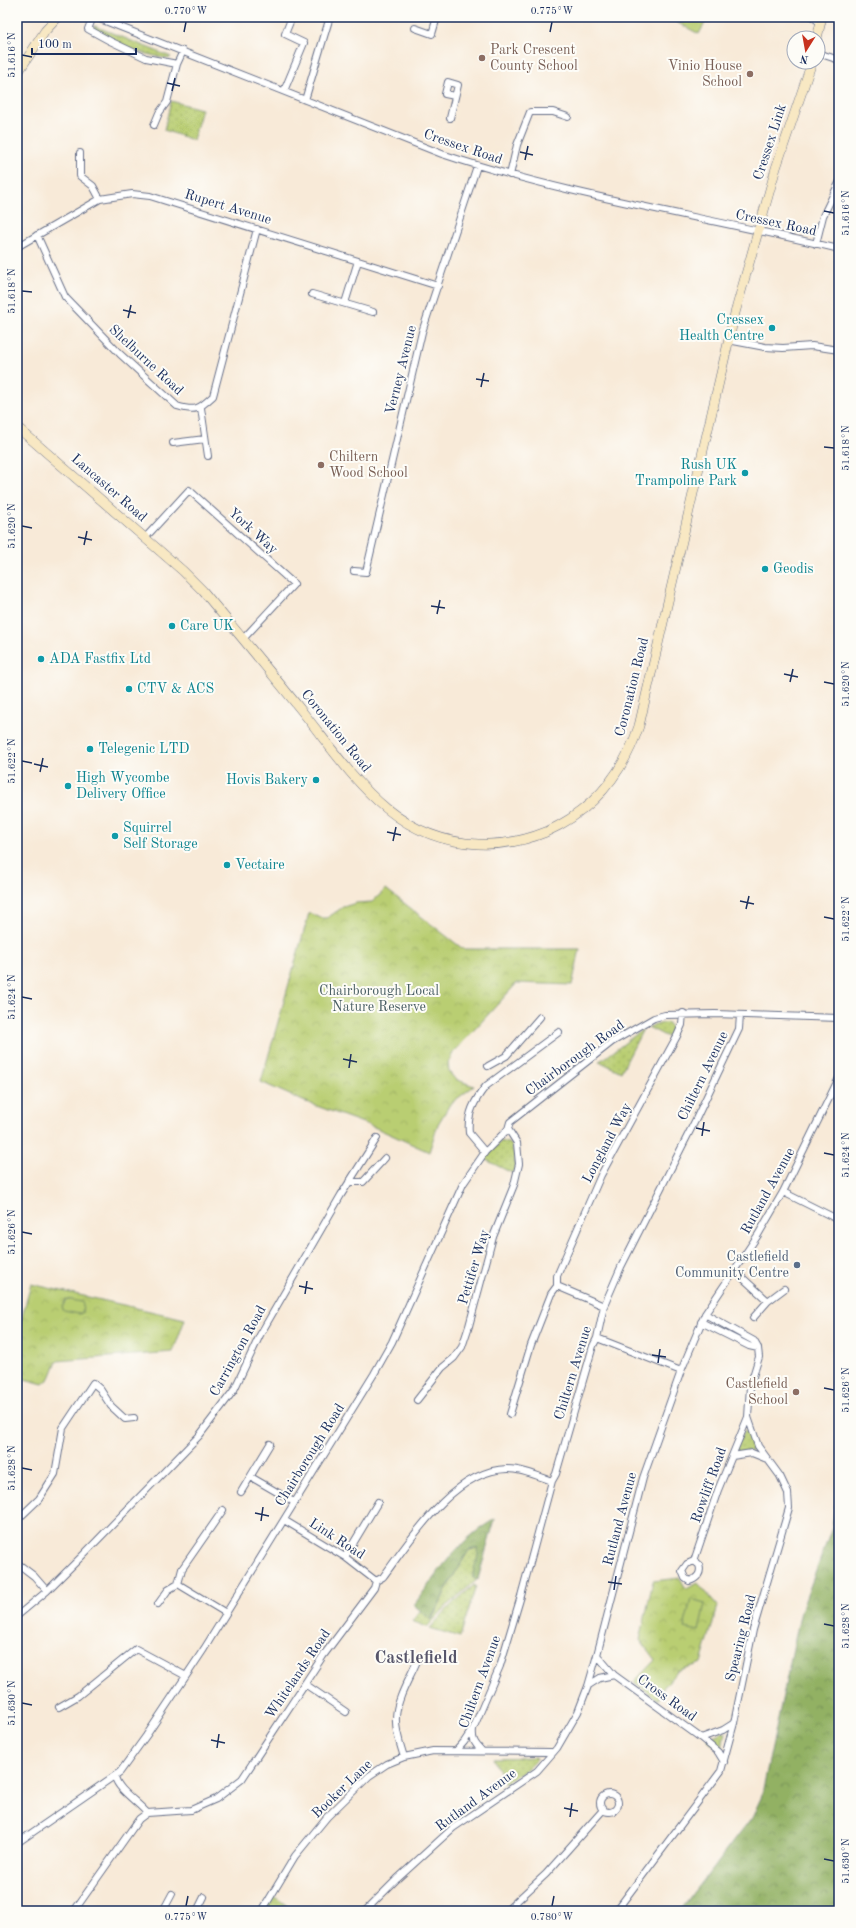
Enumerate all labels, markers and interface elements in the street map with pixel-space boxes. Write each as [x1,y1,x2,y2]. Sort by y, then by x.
text: 0.770°W [165,6,208,16]
text: 0.775°W [531,6,574,16]
scale bar [32,30,136,56]
north arrow [786,30,826,70]
text: 51.616°N [7,32,17,78]
text: 100 m [38,39,72,51]
place label: Park Crescent County School [490,43,578,73]
text: N [799,52,810,65]
marker: Park Crescent County School [477,53,487,63]
place label: Vinio House School [668,59,742,89]
marker: Vinio House School [745,69,755,79]
street label: Cressex Link [751,102,789,182]
street label: Cressex Road [422,127,504,167]
street label: Rupert Avenue [183,187,273,227]
text: 51.616°N [841,190,851,236]
street label: Cressex Road [734,208,818,238]
text: 51.618°N [7,268,17,314]
place label: Cressex Health Centre [679,313,764,343]
street label: Shelburne Road [106,322,186,398]
marker: Cressex Health Centre [767,323,777,333]
street label: Verney Avenue [383,324,419,416]
text: 51.618°N [841,425,851,471]
place label: Chiltern Wood School [329,450,408,480]
street label: Lancaster Road [68,452,150,524]
place label: Rush UK Trampoline Park [635,458,737,488]
marker: Chiltern Wood School [316,460,326,470]
marker: Rush UK Trampoline Park [740,468,750,478]
text: 51.620°N [7,503,17,549]
street label: York Way [226,505,281,557]
place label: Geodis [773,562,814,576]
marker: Geodis [760,564,770,574]
place label: Care UK [180,619,234,633]
marker: Care UK [167,621,177,631]
street label: Coronation Road [613,636,651,738]
place label: ADA Fastfix Ltd [49,652,151,666]
marker: ADA Fastfix Ltd [36,654,46,664]
text: 51.620°N [841,661,851,707]
place label: CTV & ACS [137,682,214,696]
marker: CTV & ACS [124,684,134,694]
street label: Coronation Road [299,687,373,775]
text: 51.622°N [7,738,17,784]
place label: Telegenic LTD [98,742,189,756]
marker: Telegenic LTD [85,744,95,754]
place label: High Wycombe Delivery Office [76,771,169,801]
place label: Hovis Bakery [226,773,309,787]
marker: Hovis Bakery [311,775,321,785]
marker: High Wycombe Delivery Office [63,781,73,791]
place label: Squirrel Self Storage [123,821,198,851]
marker: Squirrel Self Storage [110,831,120,841]
place label: Vectaire [235,858,285,872]
marker: Vectaire [222,860,232,870]
text: 51.622°N [841,896,851,942]
text: 51.624°N [7,974,17,1020]
park label: Chairborough Local Nature Reserve [319,984,439,1014]
street label: Chairborough Road [523,1018,627,1098]
street label: Chiltern Avenue [675,1029,731,1123]
street label: Longland Way [580,1100,634,1186]
text: 51.624°N [841,1132,851,1178]
street label: Rutland Avenue [739,1145,797,1237]
text: 51.626°N [7,1209,17,1255]
street label: Pettifer Way [456,1227,492,1306]
place label: Castlefield Community Centre [675,1250,789,1280]
marker: Castlefield Community Centre [792,1260,802,1270]
street label: Carrington Road [207,1303,269,1399]
street label: Chiltern Avenue [552,1324,594,1422]
text: 51.626°N [841,1367,851,1413]
place label: Castlefield School [726,1377,788,1407]
marker: Castlefield School [791,1387,801,1397]
street label: Chairborough Road [273,1401,347,1509]
text: 51.628°N [7,1445,17,1491]
street label: Rowliff Road [689,1445,729,1525]
street label: Rutland Avenue [601,1471,639,1567]
street label: Link Road [307,1516,367,1562]
street label: Spearing Road [723,1593,759,1683]
text: 51.628°N [841,1603,851,1649]
street label: Whitelands Road [263,1627,333,1721]
street label: Chiltern Avenue [457,1634,503,1730]
district label: Castlefield [374,1649,458,1667]
street label: Cross Road [635,1672,699,1724]
text: 51.630°N [7,1680,17,1726]
street label: Booker Lane [309,1757,375,1821]
street label: Rutland Avenue [433,1766,519,1834]
text: 51.630°N [841,1838,851,1884]
text: 0.775°W [165,1912,208,1922]
text: 0.780°W [531,1912,574,1922]

